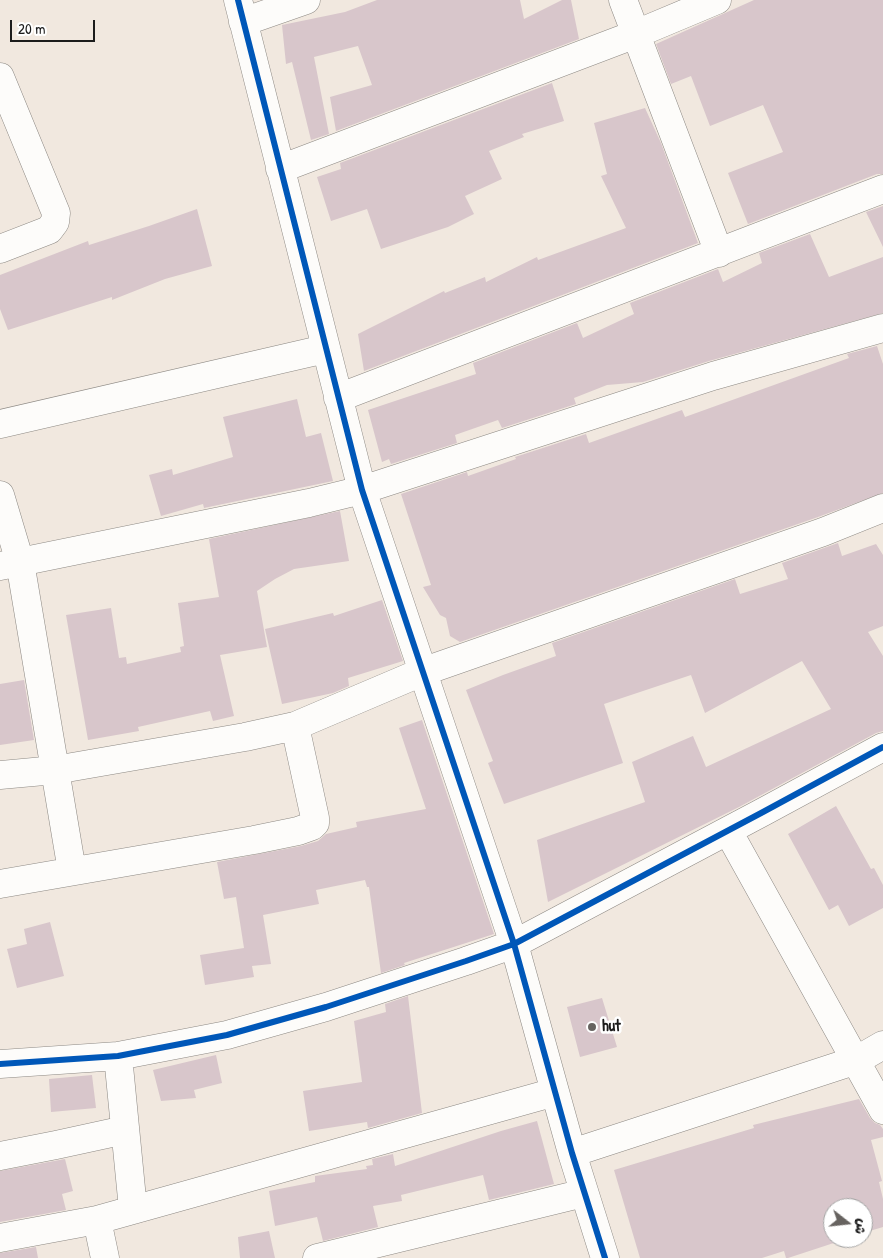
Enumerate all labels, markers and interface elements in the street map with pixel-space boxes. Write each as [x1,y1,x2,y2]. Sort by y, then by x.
scale bar [12,10,98,42]
text: 20 m [18,18,45,39]
place label: hut [602,1017,621,1037]
marker: hut [586,1021,598,1033]
north arrow [823,1198,873,1248]
text: ش [851,1217,873,1237]

